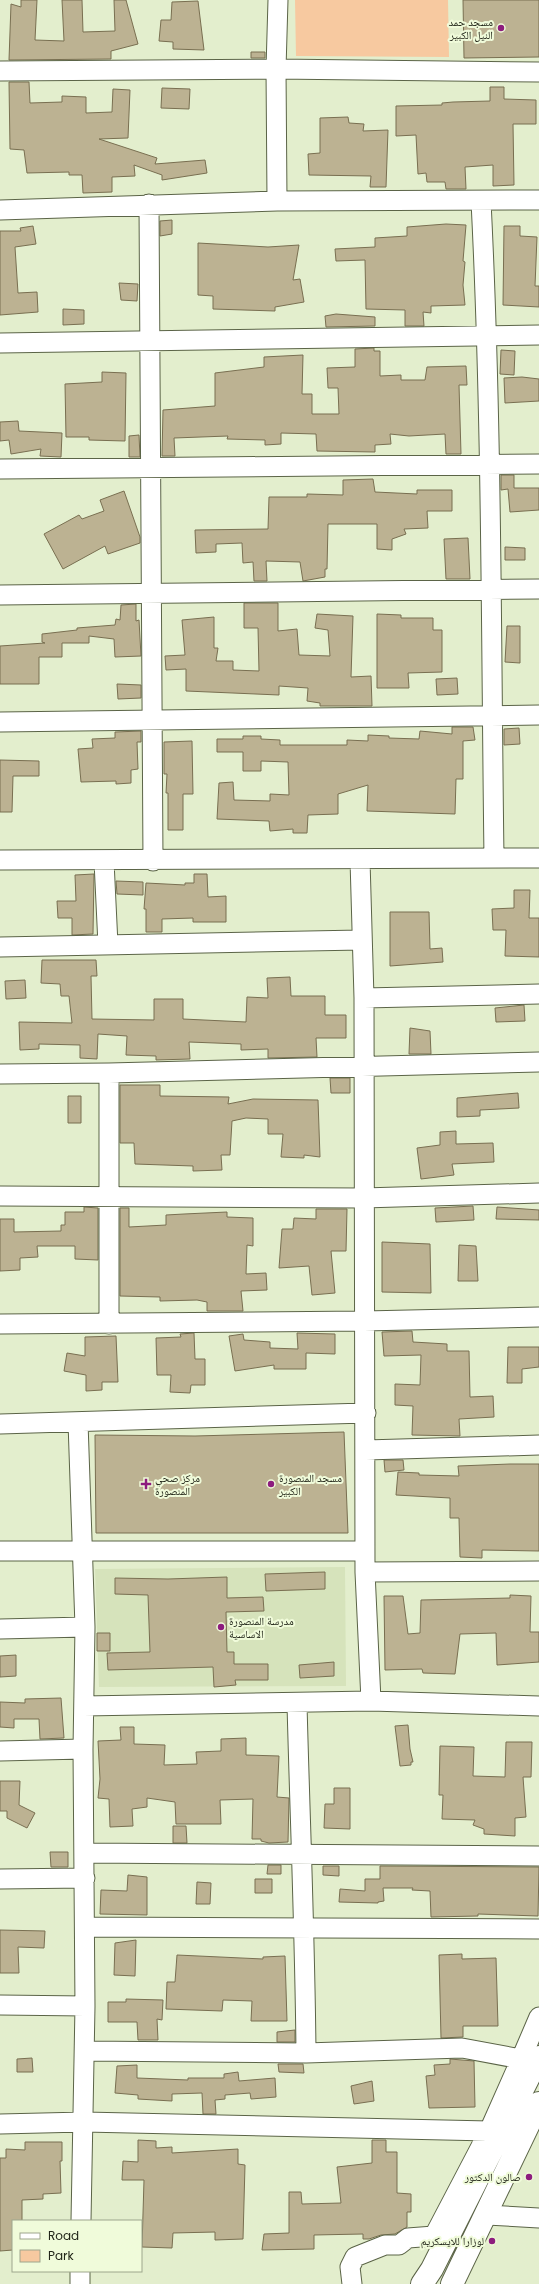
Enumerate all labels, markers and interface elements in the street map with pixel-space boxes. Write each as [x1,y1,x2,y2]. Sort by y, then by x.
place label: مسجد حمد النيل الكبير [448,14,493,43]
marker: مسجد حمد النيل الكبير [496,23,506,33]
place label: مركز صحي المنصورة [155,1470,200,1499]
place label: مسجد المنصورة الكبير [278,1470,342,1499]
marker: مركز صحي المنصورة [140,1478,152,1490]
marker: مسجد المنصورة الكبير [266,1479,276,1489]
place label: مدرسة المنصورة الاساسية [229,1613,294,1642]
marker: مدرسة المنصورة الاساسية [216,1622,226,1632]
place label: صالون الدكتور [464,2169,521,2185]
marker: صالون الدكتور [524,2172,534,2182]
legend [12,2220,142,2272]
text: Road [48,2227,79,2244]
place label: لوزارا للايسكريم [421,2233,484,2249]
marker: لوزارا للايسكريم [487,2236,497,2246]
text: Park [48,2247,75,2264]

